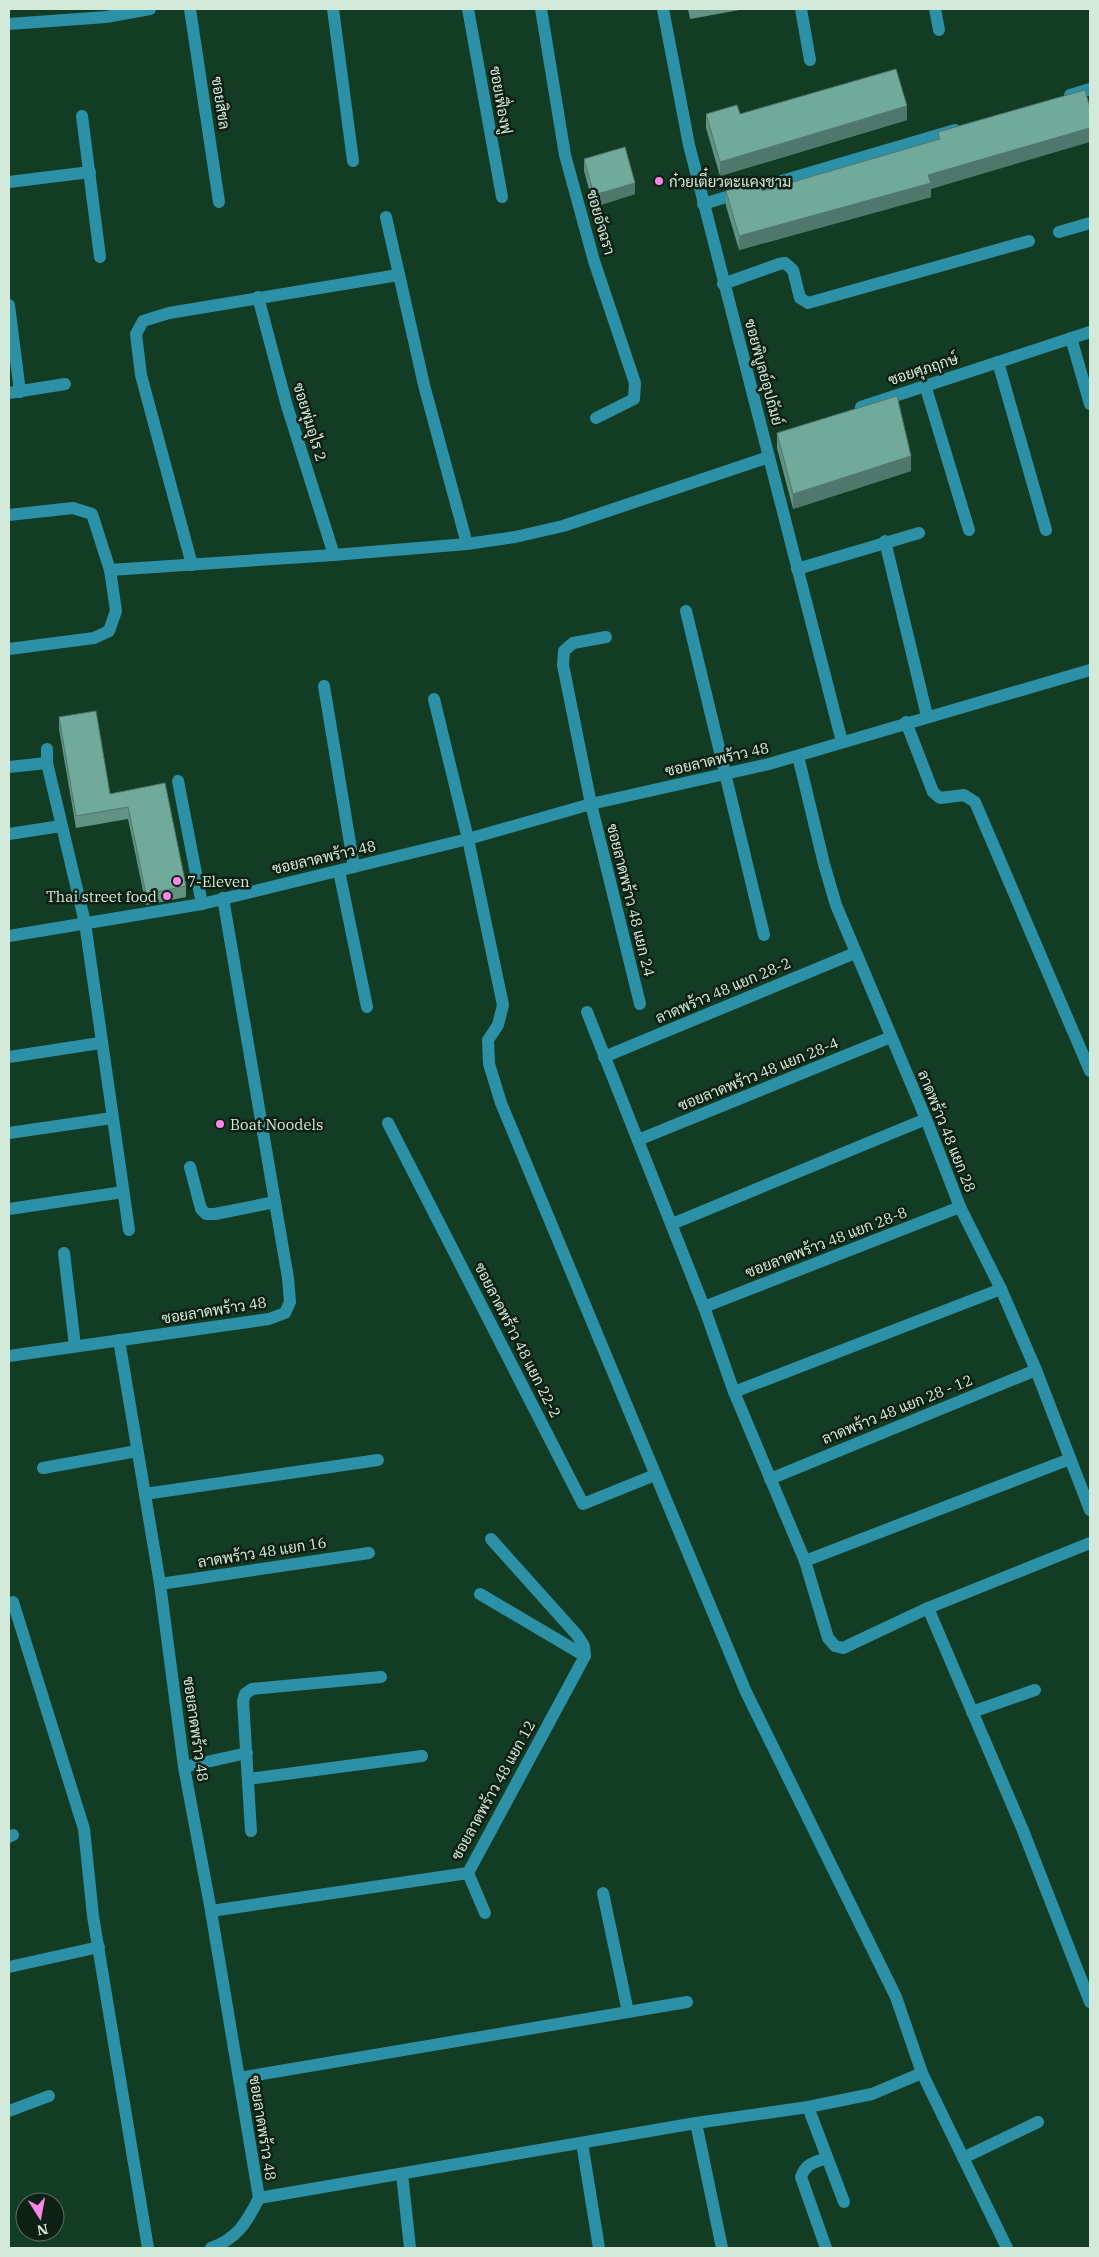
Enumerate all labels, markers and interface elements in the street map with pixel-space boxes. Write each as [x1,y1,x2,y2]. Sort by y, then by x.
street label: ซอยเฟื่องฟู [485,64,521,136]
street label: ซอยสิชล [207,75,235,131]
place label: ก๋วยเตี๋ยวตะแคงชาม [669,167,791,191]
marker: ก๋วยเตี๋ยวตะแคงชาม [653,175,665,187]
street label: ซอยอัจฉรา [583,187,619,257]
street label: ซอยพิบูลย์อุปถัมย์ [739,317,787,428]
street label: ซอยศุภฤกษ์ [886,349,962,391]
street label: ซอยพุ่มอุไร 2 [287,380,331,464]
street label: ซอยลาดพร้าว 48 [663,738,771,780]
street label: ซอยลาดพร้าว 48 แยก 24 [603,822,659,978]
street label: ซอยลาดพร้าว 48 [270,836,378,878]
place label: 7-Eleven [187,872,250,891]
marker: 7-Eleven [171,875,183,887]
place label: Thai street food [46,887,157,906]
marker: Thai street food [161,890,173,902]
street label: ลาดพร้าว 48 แยก 28-2 [652,953,794,1027]
street label: ซอยลาดพร้าว 48 แยก 28-4 [675,1033,841,1115]
street label: ลาดพร้าว 48 แยก 28 [914,1067,980,1195]
place label: Boat Noodels [230,1115,323,1134]
marker: Boat Noodels [214,1118,226,1130]
street label: ซอยลาดพร้าว 48 แยก 28-8 [742,1202,910,1282]
street label: ซอยลาดพร้าว 48 แยก 22-2 [471,1259,565,1421]
street label: ซอยลาดพร้าว 48 [160,1292,268,1328]
street label: ลาดพร้าว 48 แยก 28 - 12 [819,1370,975,1448]
street label: ลาดพร้าว 48 แยก 16 [196,1532,328,1572]
street label: ซอยลาดพร้าว 48 [179,1675,213,1783]
street label: ซอยลาดพร้าว 48 แยก 12 [447,1717,539,1863]
street label: ซอยลาดพร้าว 48 [245,2074,281,2182]
north arrow [15,2192,65,2242]
text: N [35,2220,50,2240]

